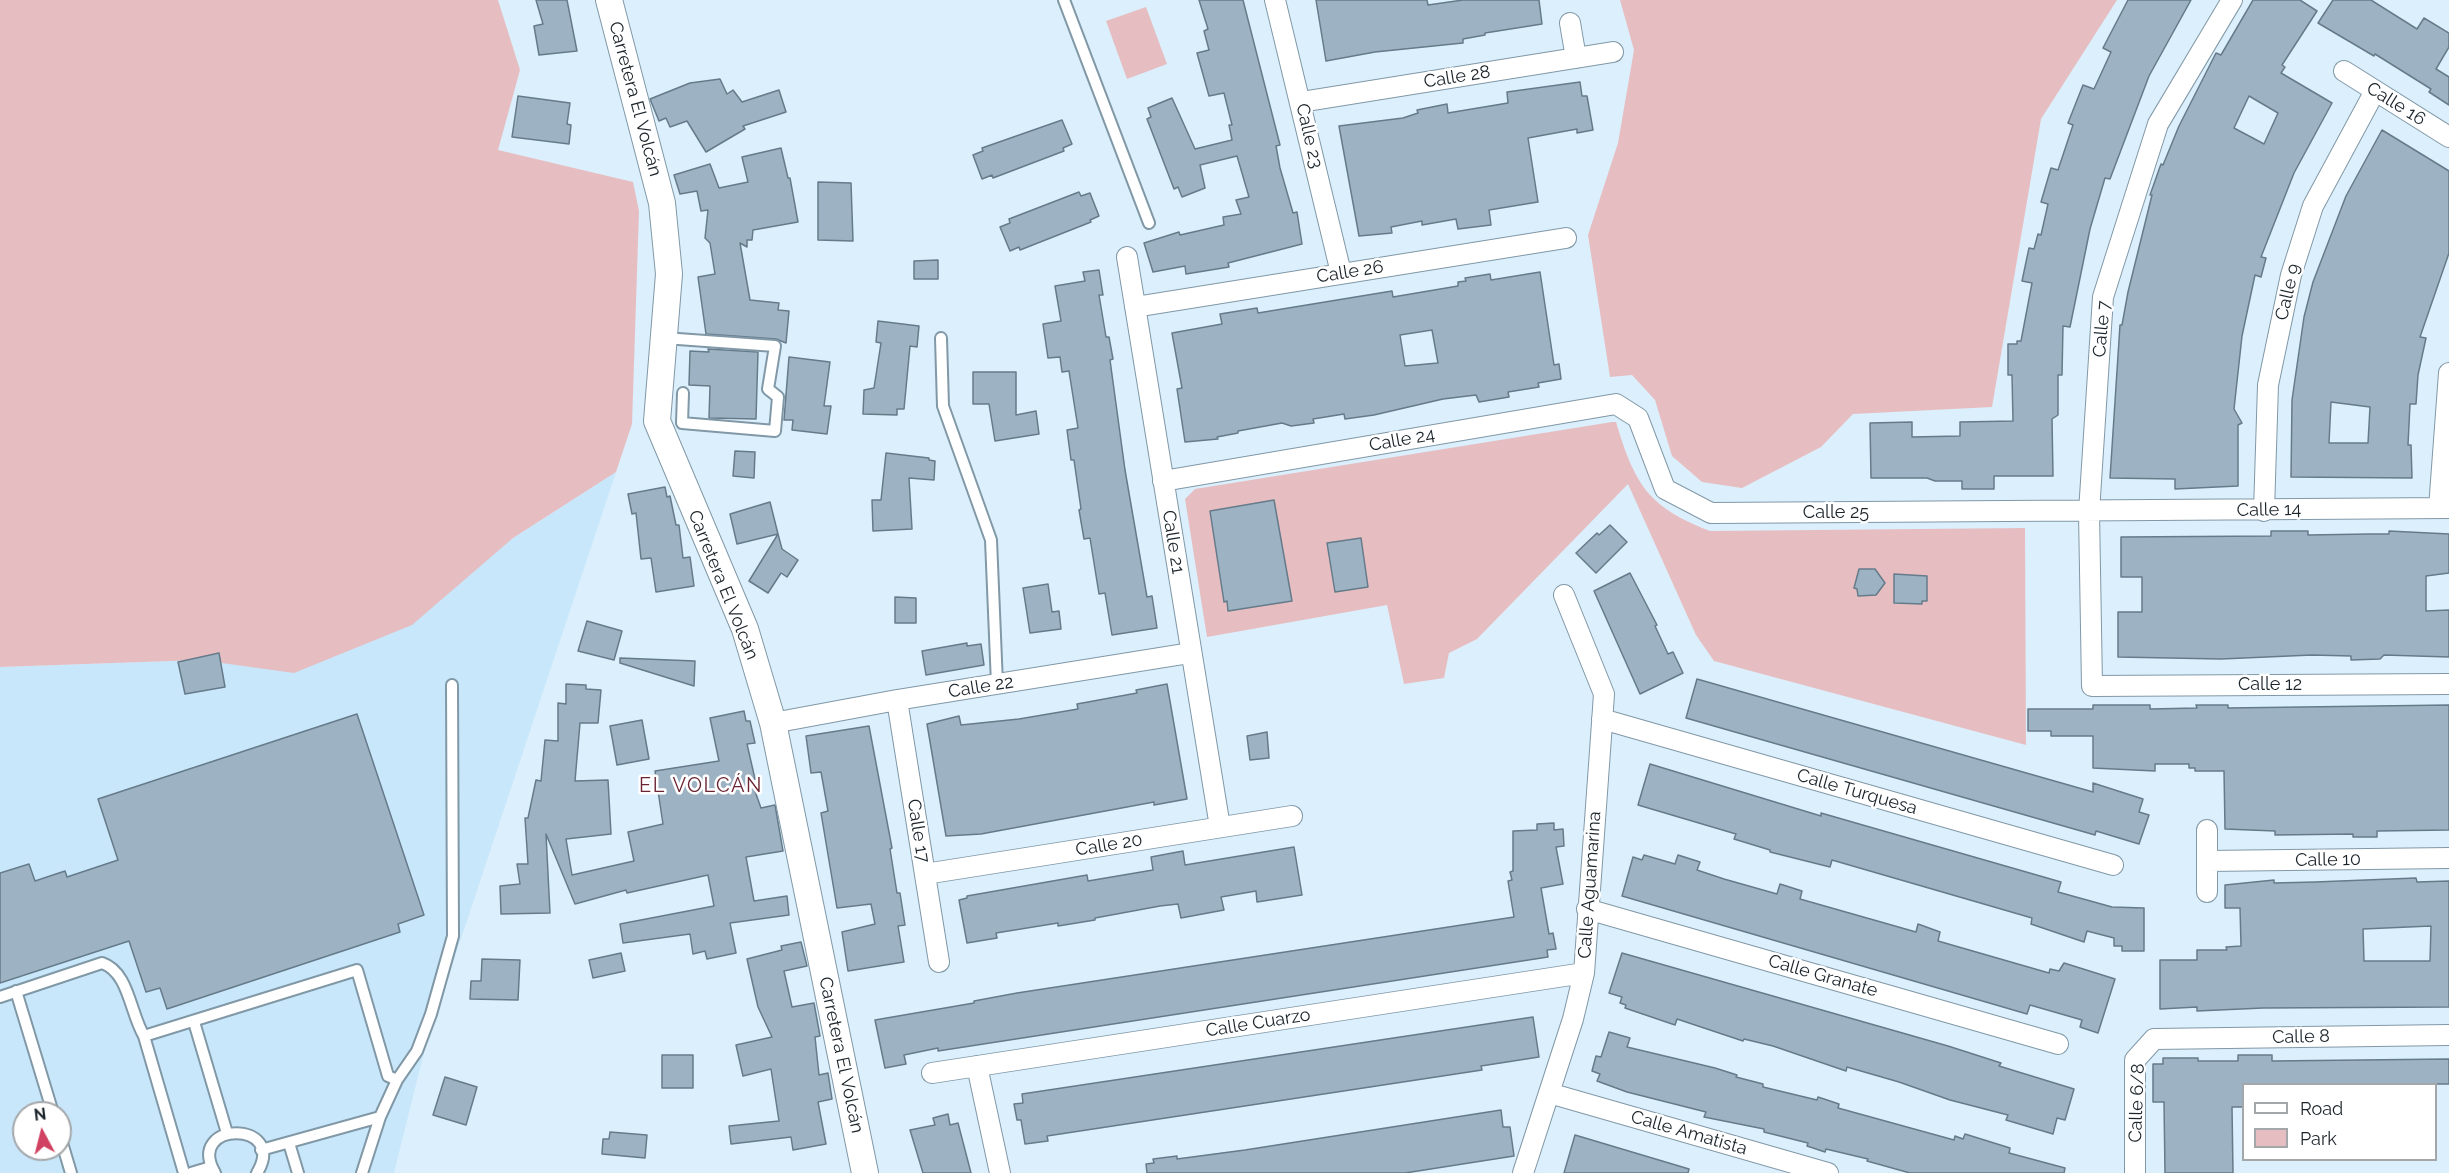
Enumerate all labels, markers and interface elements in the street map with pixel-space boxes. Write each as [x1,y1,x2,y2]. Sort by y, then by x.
street label: Carretera El Volcán [604,19,666,179]
street label: Calle 28 [1422,61,1492,93]
street label: Calle 16 [2362,77,2430,131]
street label: Calle 23 [1291,101,1327,171]
street label: Calle 26 [1315,256,1385,288]
street label: Calle 9 [2271,261,2305,323]
street label: Calle 7 [2089,300,2115,358]
street label: Calle 24 [1367,424,1437,456]
street label: Calle 14 [2236,499,2302,521]
street label: Calle 25 [1803,502,1869,524]
street label: Carretera El Volcán [683,507,763,663]
street label: Calle 21 [1157,509,1189,575]
street label: Calle 22 [947,671,1015,703]
street label: Calle 12 [2238,674,2302,696]
street label: Calle Turquesa [1794,765,1920,819]
district label: EL VOLCÁN [639,774,763,798]
street label: Calle 17 [902,798,934,864]
street label: Calle Aguamarina [1574,811,1606,959]
street label: Calle 20 [1074,829,1144,861]
street label: Calle 10 [2295,849,2361,871]
street label: Calle Granate [1766,950,1880,1002]
street label: Carretera El Volcán [814,975,868,1135]
street label: Calle Cuarzo [1204,1004,1312,1042]
street label: Calle 8 [2272,1026,2330,1048]
street label: Calle 6/8 [2125,1063,2149,1143]
legend [2242,1083,2437,1161]
text: Road [2300,1098,2343,1119]
north arrow [12,1101,72,1161]
text: N [33,1104,47,1125]
street label: Calle Amatista [1628,1106,1750,1160]
text: Park [2300,1128,2337,1149]

